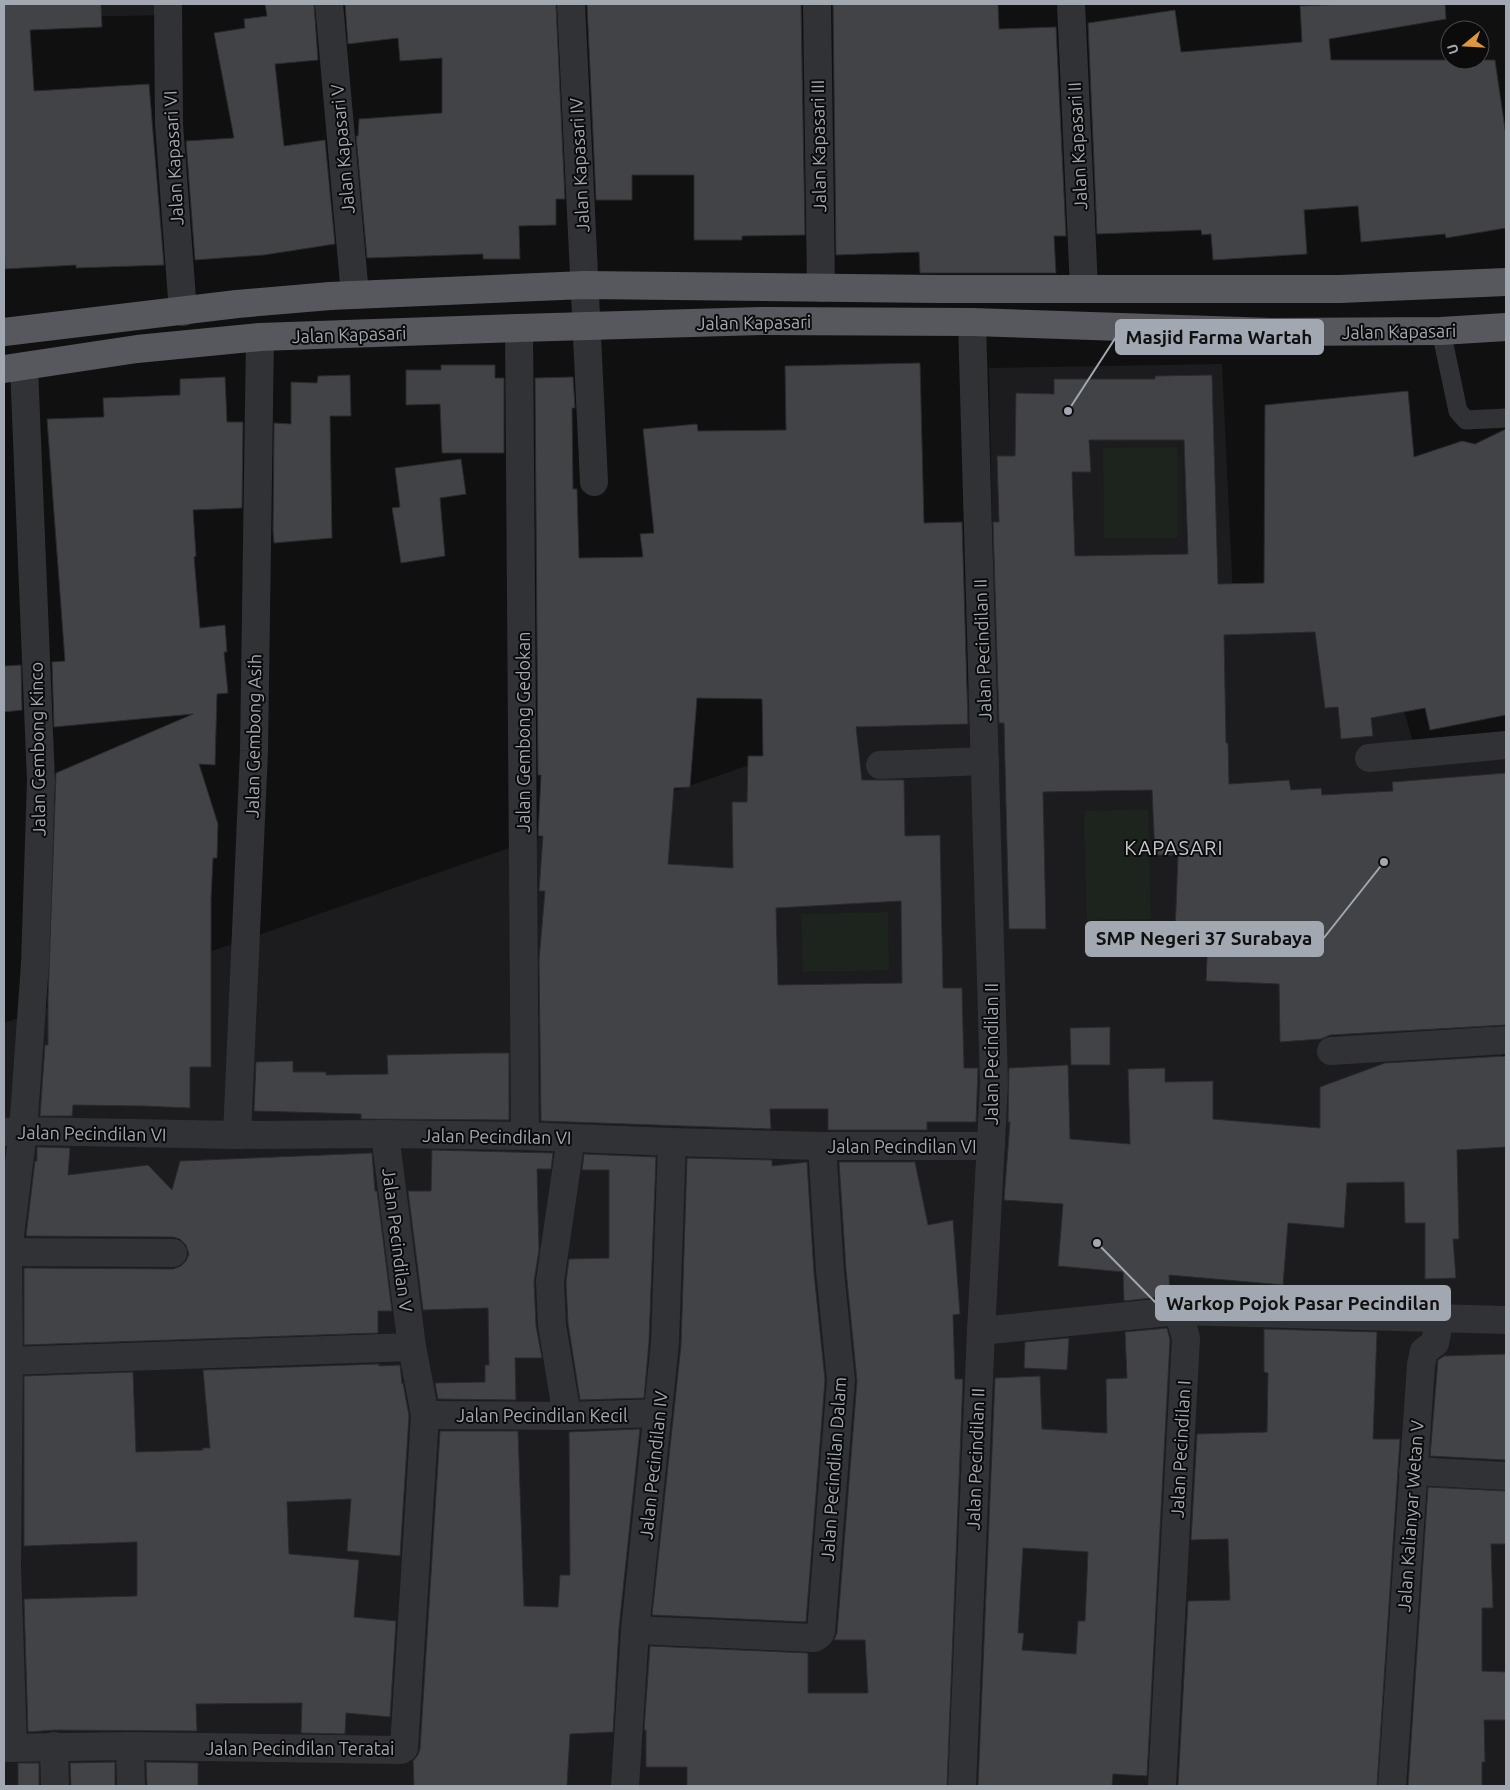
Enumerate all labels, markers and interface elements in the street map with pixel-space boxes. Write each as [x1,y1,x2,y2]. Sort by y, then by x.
north arrow [1440,20,1490,70]
text: U [1444,42,1462,56]
street label: Jalan Kapasari III [807,79,829,213]
street label: Jalan Kapasari II [1064,82,1090,210]
street label: Jalan Kapasari V [326,83,358,215]
street label: Jalan Kapasari VI [159,90,187,226]
street label: Jalan Kapasari IV [565,97,593,233]
street label: Jalan Kapasari [696,311,812,333]
callout: Masjid Farma Wartah [1116,320,1323,354]
street label: Jalan Kapasari [1341,320,1457,342]
street label: Jalan Kapasari [291,322,407,346]
text: Masjid Farma Wartah [1126,326,1312,348]
street label: Jalan Pecindilan II [970,578,994,722]
street label: Jalan Gembong Gedokan [513,631,533,833]
street label: Jalan Gembong Asih [242,654,264,818]
street label: Jalan Gembong Kinco [25,662,49,836]
district label: KAPASARI [1124,836,1224,859]
callout: SMP Negeri 37 Surabaya [1086,922,1323,956]
text: SMP Negeri 37 Surabaya [1096,927,1312,949]
street label: Jalan Pecindilan II [981,983,1001,1125]
street label: Jalan Pecindilan VI [17,1122,167,1144]
street label: Jalan Pecindilan VI [422,1125,572,1147]
street label: Jalan Pecindilan VI [827,1136,977,1156]
street label: Jalan Pecindilan V [379,1167,417,1314]
callout: Warkop Pojok Pasar Pecindilan [1156,1286,1450,1320]
text: Warkop Pojok Pasar Pecindilan [1166,1292,1440,1314]
street label: Jalan Pecindilan Dalam [817,1376,849,1562]
street label: Jalan Pecindilan I [1166,1380,1194,1518]
street label: Jalan Pecindilan II [963,1387,987,1531]
street label: Jalan Pecindilan IV [635,1389,671,1540]
street label: Jalan Pecindilan Kecil [456,1405,628,1425]
street label: Jalan Kalianyar Wetan V [1393,1419,1427,1613]
street label: Jalan Pecindilan Teratai [206,1738,394,1758]

